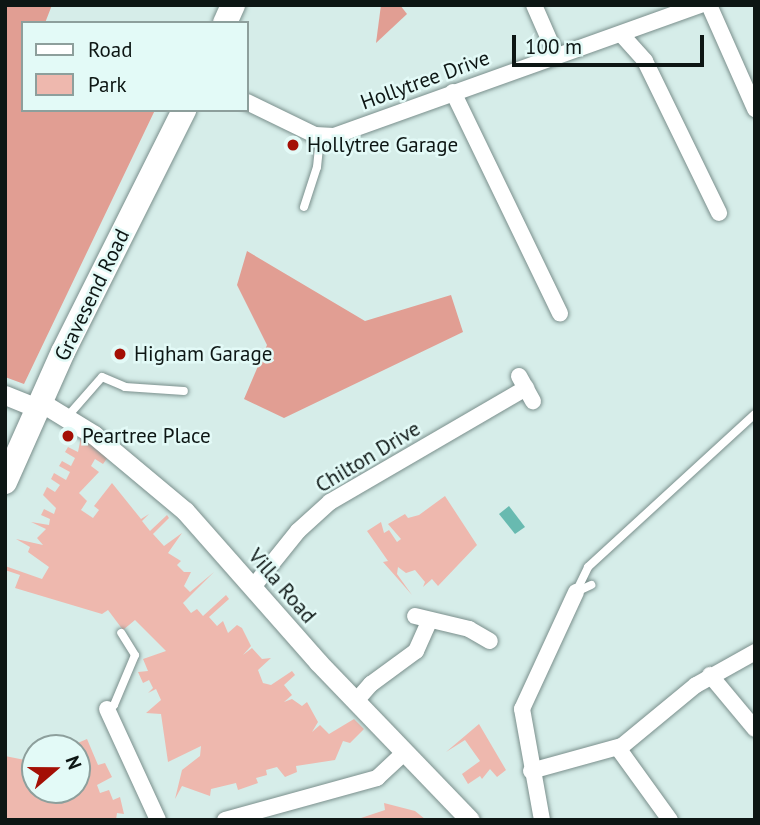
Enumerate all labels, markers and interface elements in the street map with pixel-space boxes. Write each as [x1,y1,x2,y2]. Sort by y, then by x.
legend [21,21,248,112]
scale bar [515,21,708,65]
text: 100 m [525,33,582,60]
text: Road [88,36,132,63]
street label: Hollytree Drive [357,45,493,115]
text: Park [88,71,127,98]
place label: Hollytree Garage [307,132,458,158]
marker: Hollytree Garage [285,137,301,153]
street label: Gravesend Road [49,225,135,365]
place label: Higham Garage [134,341,272,367]
marker: Higham Garage [112,346,128,362]
street label: Chilton Drive [311,416,425,498]
place label: Peartree Place [82,423,211,449]
marker: Peartree Place [60,428,76,444]
street label: Villa Road [243,544,321,628]
north arrow [21,734,91,804]
text: N [60,753,87,772]

